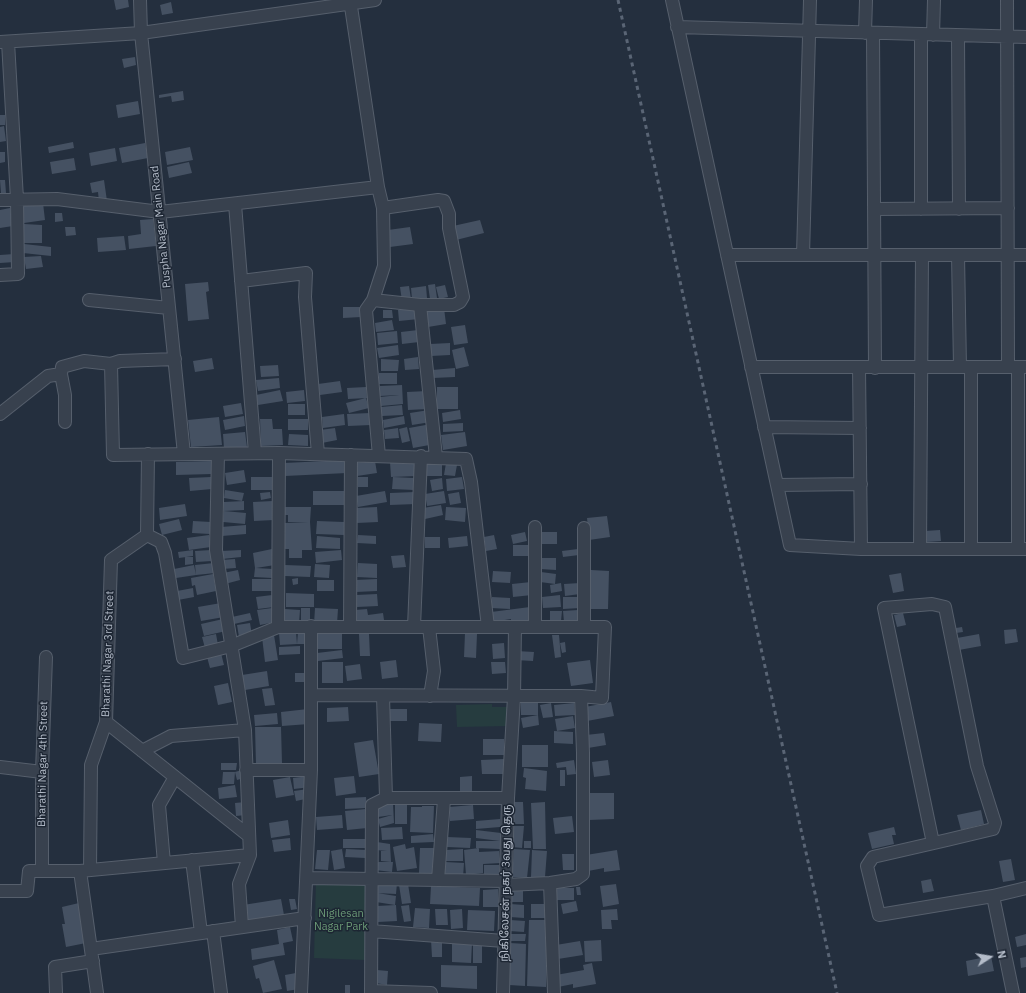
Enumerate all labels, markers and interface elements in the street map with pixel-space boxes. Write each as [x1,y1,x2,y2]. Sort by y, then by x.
street label: Puspha Nagar Main Road [148,165,174,289]
street label: Bharathi Nagar 3rd Street [99,591,117,717]
street label: Bharathi Nagar 4th Street [35,701,51,827]
street label: நிகிலேசன் நகர் 3வது தெரு [498,804,514,962]
park label: Nigilesan Nagar Park [314,907,368,933]
north arrow [970,937,1010,977]
text: N [994,949,1009,960]

